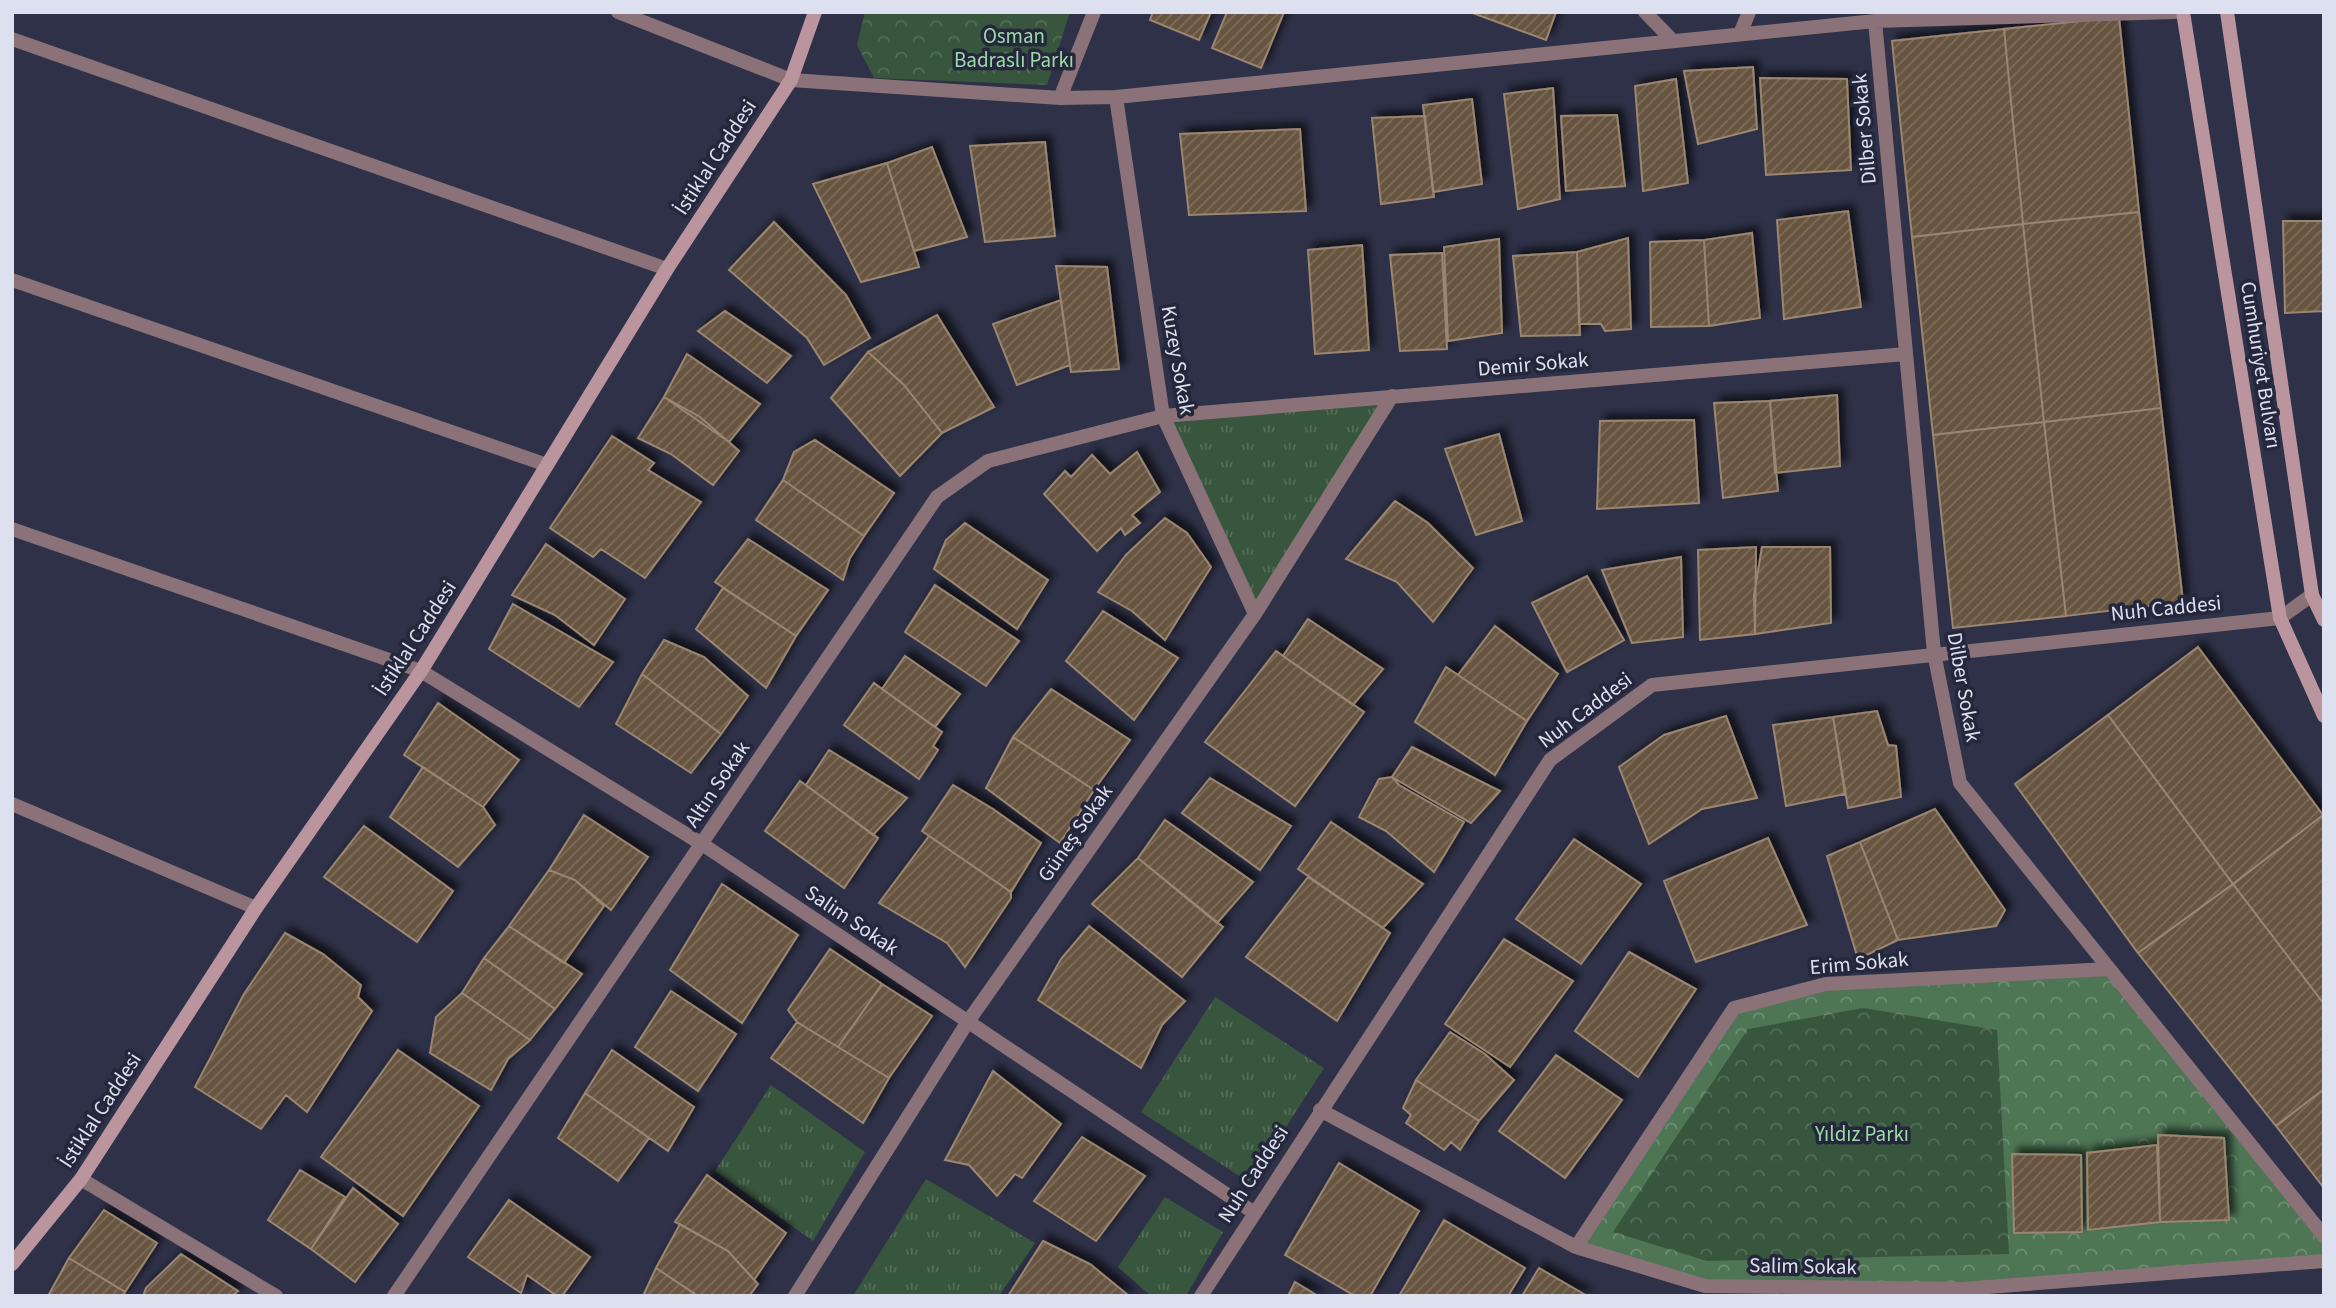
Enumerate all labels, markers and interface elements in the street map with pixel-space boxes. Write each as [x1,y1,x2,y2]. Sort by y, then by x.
park label: Osman Badraslı Parkı [954,21,1074,75]
street label: Dilber Sokak [1844,72,1884,185]
street label: İstiklal Caddesi [666,93,764,221]
street label: Cumhuriyet Bulvarı [2233,279,2289,451]
street label: Kuzey Sokak [1154,303,1202,418]
street label: Demir Sokak [1476,344,1590,384]
street label: İstiklal Caddesi [366,574,464,702]
street label: Nuh Caddesi [2109,587,2223,629]
street label: Dilber Sokak [1940,630,1988,745]
street label: Nuh Caddesi [1532,665,1638,755]
street label: Altın Sokak [677,734,757,833]
street label: Güneş Sokak [1030,778,1120,888]
street label: Salim Sokak [799,877,906,963]
street label: Erim Sokak [1808,944,1910,982]
street label: İstiklal Caddesi [51,1046,149,1174]
street label: Nuh Caddesi [1210,1119,1296,1229]
park label: Yıldız Parkı [1814,1119,1909,1149]
street label: Salim Sokak [1749,1250,1858,1282]

